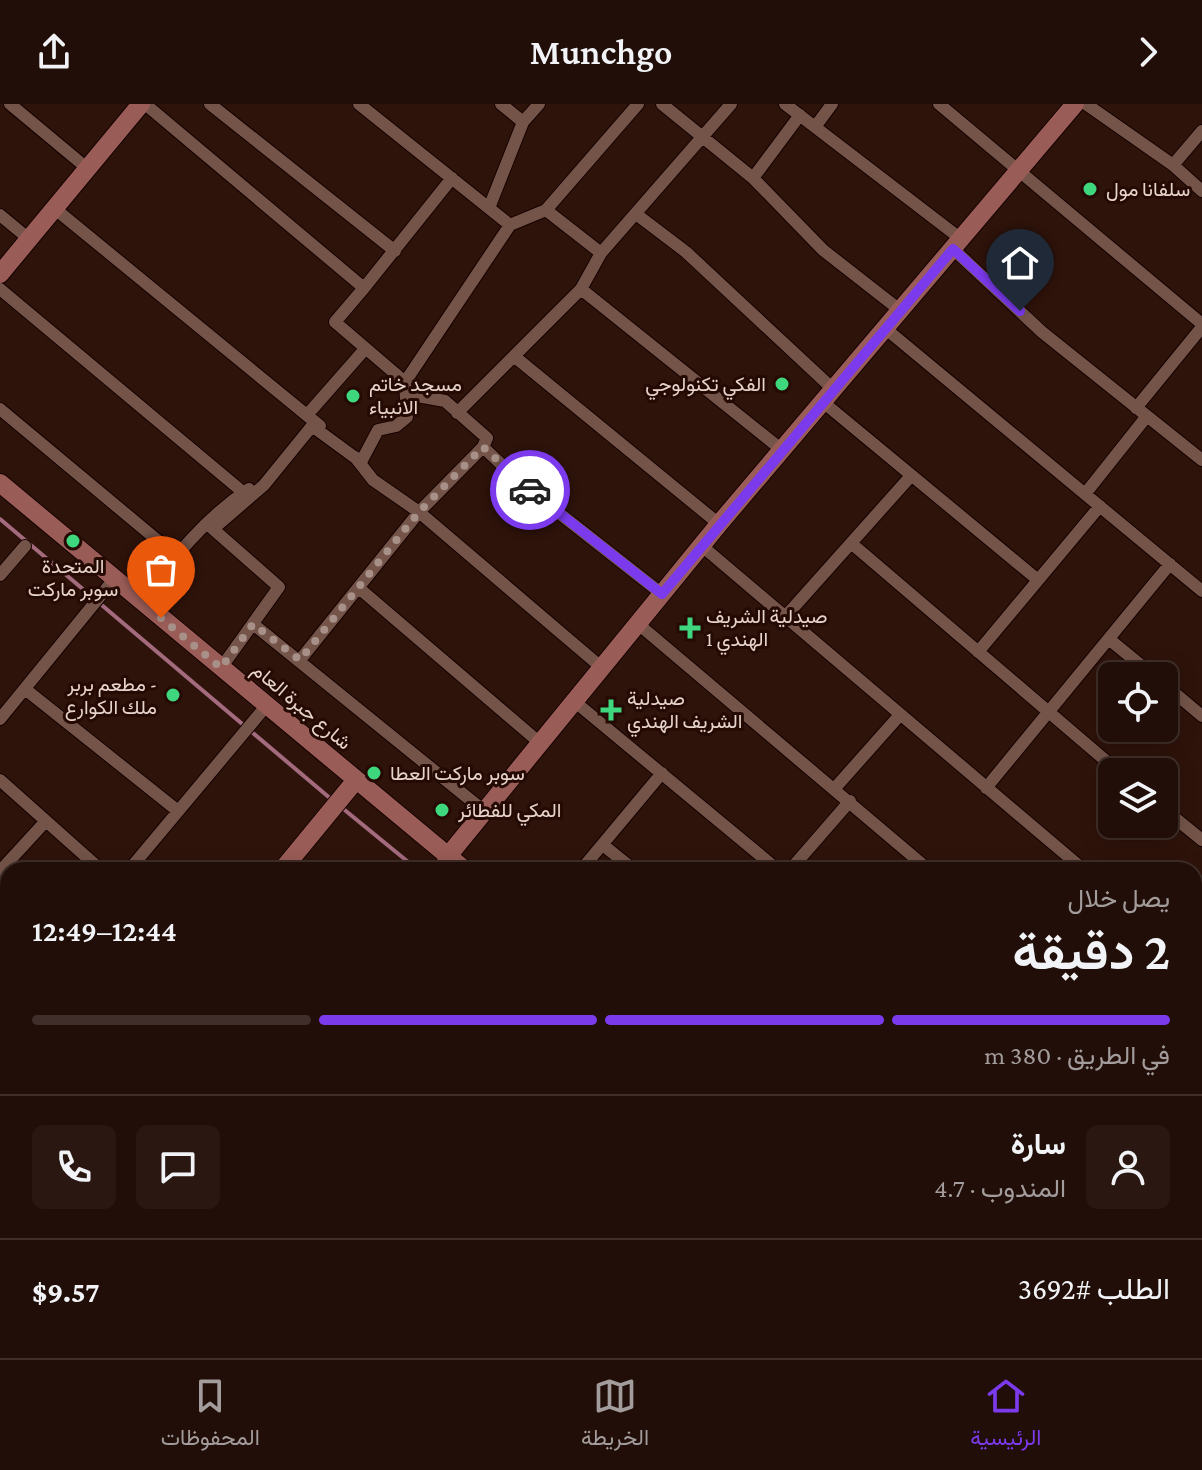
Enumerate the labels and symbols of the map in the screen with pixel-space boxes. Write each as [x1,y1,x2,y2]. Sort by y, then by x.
place label: سلفانا مول [1106,178,1190,202]
marker: سلفانا مول [1081,180,1099,198]
pin [986,229,1054,311]
place label: مسجد خاتم الانبياء [369,373,462,419]
place label: الفكي تكنولوجي [645,373,766,401]
marker: الفكي تكنولوجي [773,375,791,393]
marker: مسجد خاتم الانبياء [344,387,362,405]
courier [490,450,570,530]
marker: المتحدة سوبر ماركت [64,532,82,550]
pin [127,536,195,618]
place label: المتحدة سوبر ماركت [28,555,118,602]
place label: صيدلية الشريف الهندي 1 [706,605,828,656]
marker: صيدلية الشريف الهندي 1 [681,619,699,637]
street label: شارع جبرة العام [246,658,356,756]
place label: مطعم بربر - ملك الكوارع [65,673,157,721]
marker: مطعم بربر - ملك الكوارع [164,686,182,704]
place label: صيدلية الشريف الهندي [627,687,742,738]
marker: صيدلية الشريف الهندي [602,701,620,719]
place label: سوبر ماركت العطا [390,762,525,786]
marker: سوبر ماركت العطا [365,764,383,782]
place label: المكي للفطائر [457,799,561,827]
marker: المكي للفطائر [433,801,451,819]

